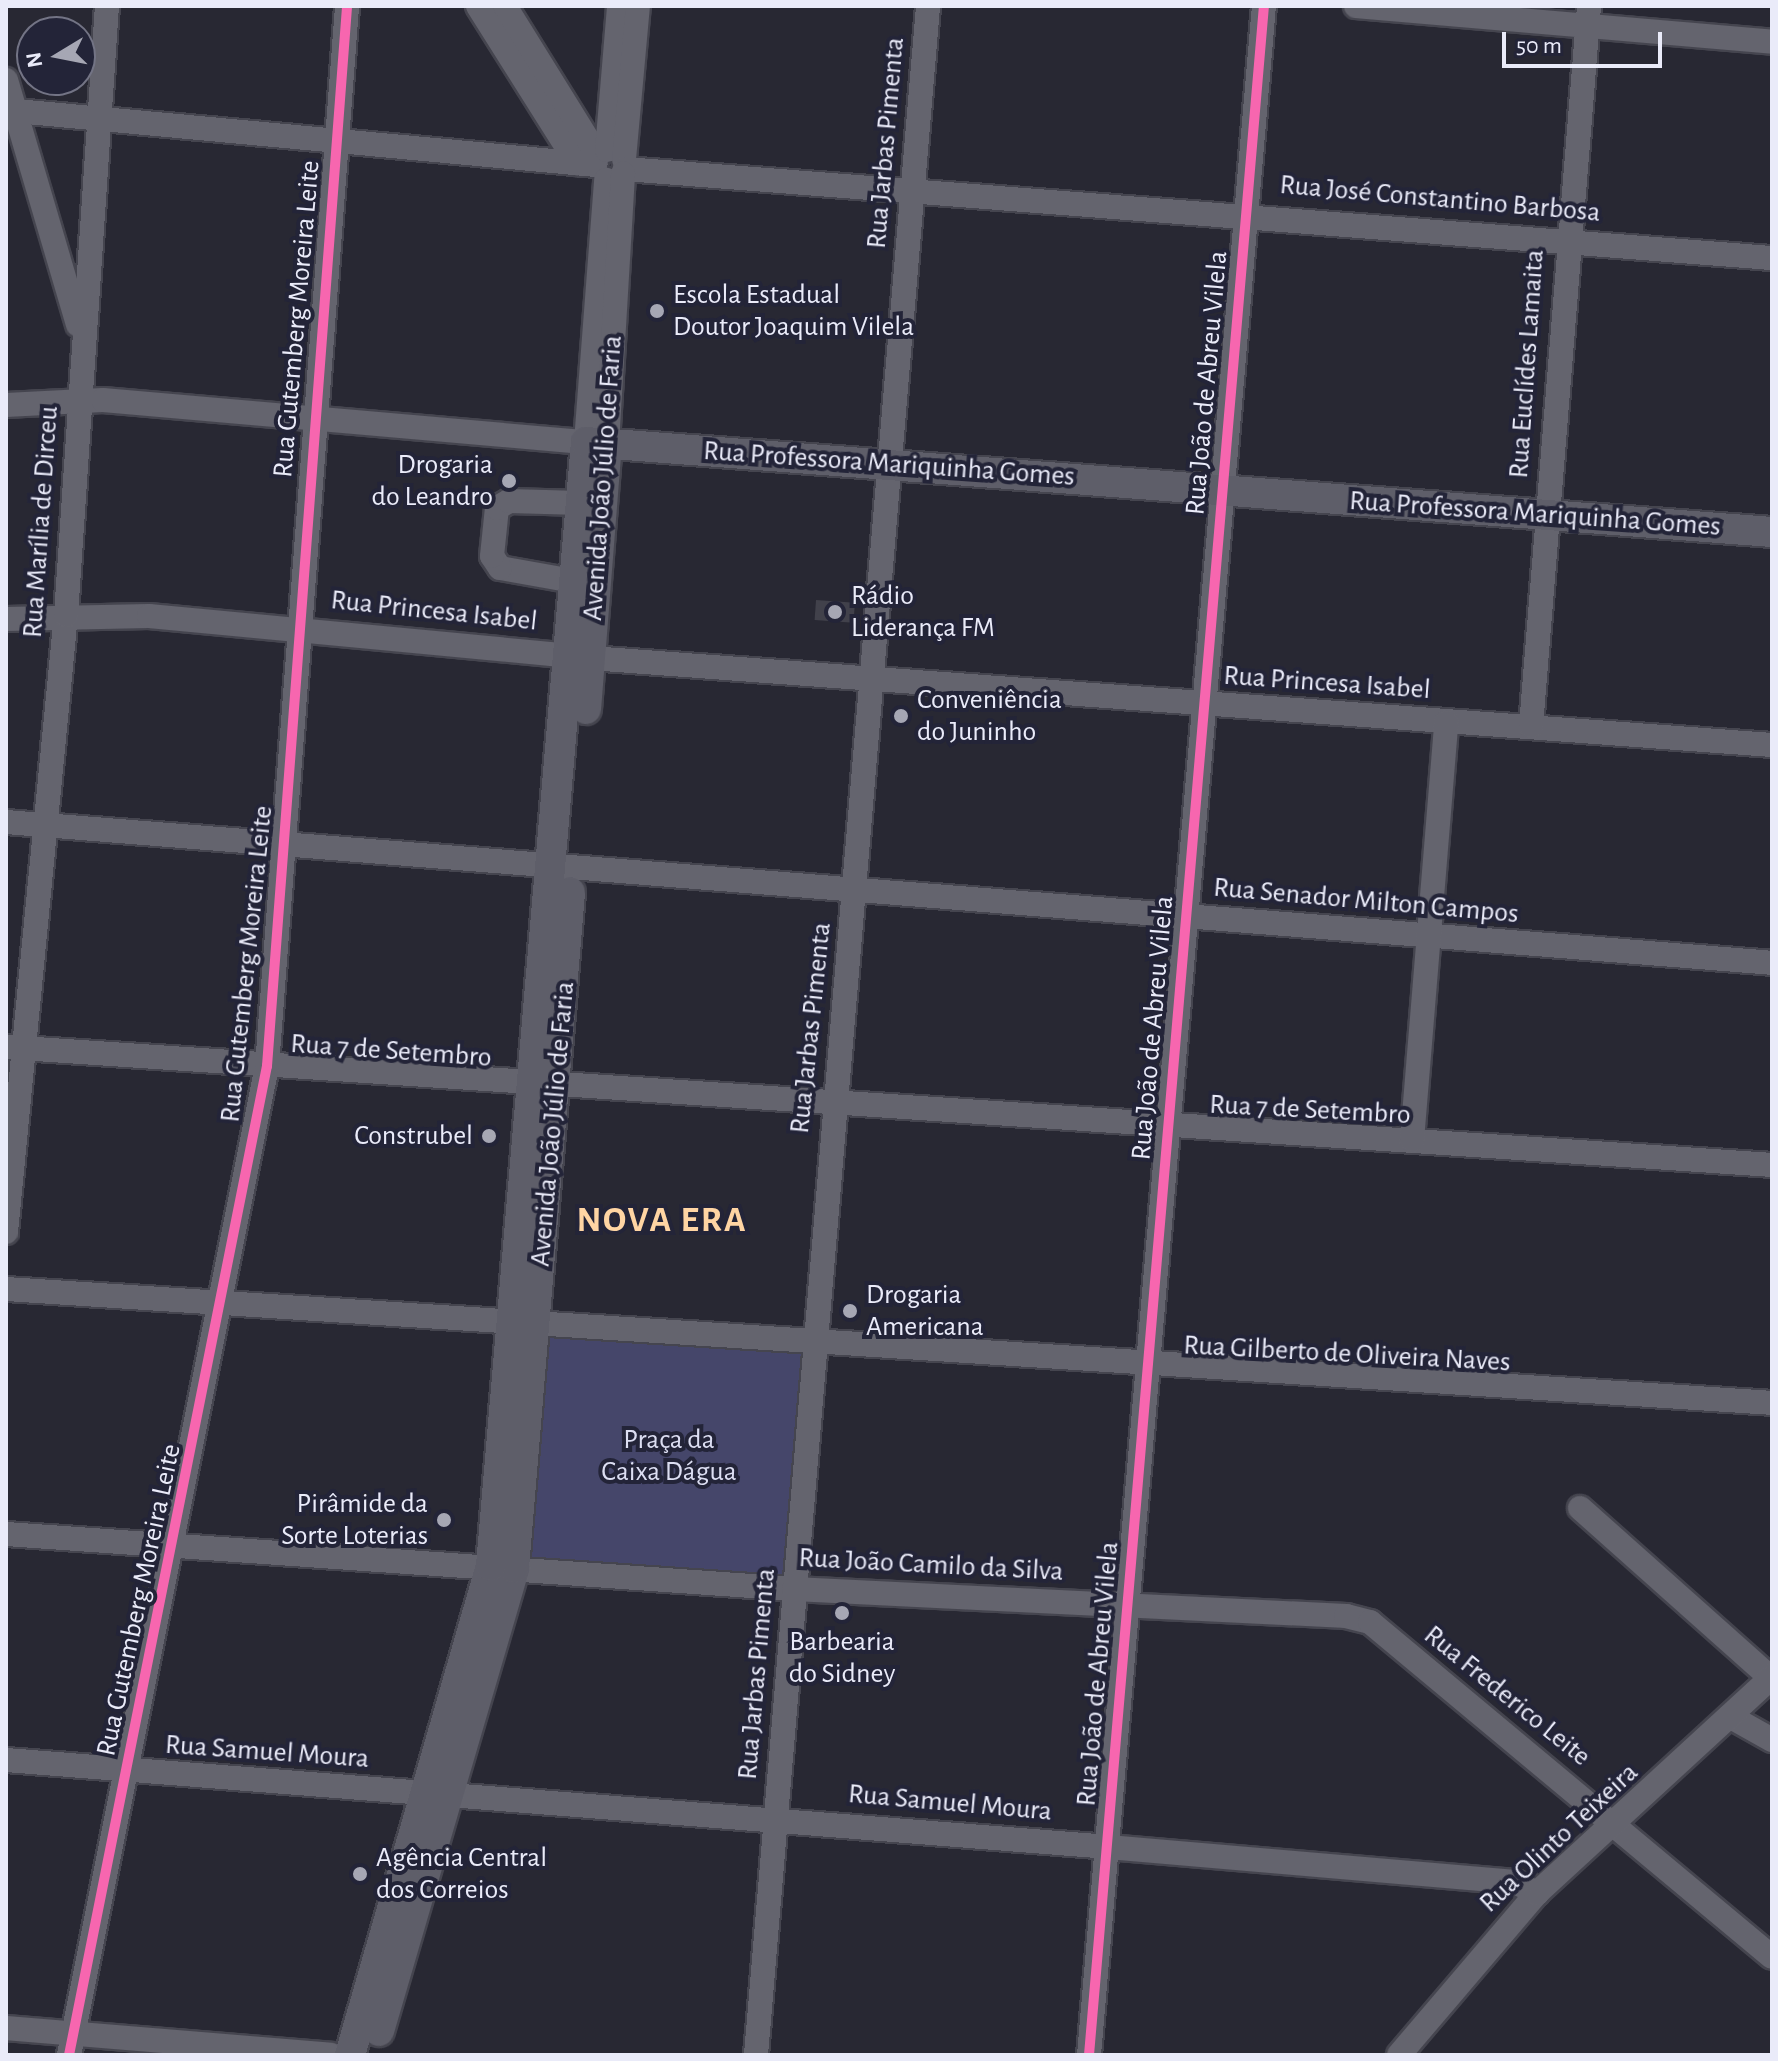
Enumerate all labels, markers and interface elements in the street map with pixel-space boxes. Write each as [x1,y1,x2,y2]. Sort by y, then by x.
north arrow [16,16,96,96]
scale bar [1506,16,1666,66]
text: 50 m [1516,34,1562,58]
street label: Rua Jarbas Pimenta [860,36,912,250]
text: N [22,50,46,69]
street label: Rua Gutemberg Moreira Leite [266,159,328,479]
street label: Rua José Constantino Barbosa [1278,168,1602,230]
street label: Rua João de Abreu Vilela [1179,249,1235,517]
street label: Rua Euclídes Lamaita [1502,249,1552,479]
place label: Escola Estadual Doutor Joaquim Vilela [673,278,914,344]
marker: Escola Estadual Doutor Joaquim Vilela [648,302,666,320]
street label: Avenida João Júlio de Faria [576,334,630,622]
street label: Rua Marília de Dirceu [16,405,66,639]
street label: Rua Professora Mariquinha Gomes [702,434,1076,494]
place label: Drogaria do Leandro [372,448,493,514]
marker: Drogaria do Leandro [500,472,518,490]
street label: Rua Professora Mariquinha Gomes [1348,484,1722,544]
place label: Rádio Liderança FM [851,579,995,645]
street label: Rua Princesa Isabel [329,583,539,639]
marker: Rádio Liderança FM [826,603,844,621]
street label: Rua Princesa Isabel [1222,659,1432,707]
place label: Conveniência do Juninho [917,683,1062,749]
marker: Conveniência do Juninho [892,707,910,725]
street label: Rua Gutemberg Moreira Leite [214,804,280,1124]
street label: Rua Senador Milton Campos [1212,871,1520,931]
street label: Rua João de Abreu Vilela [1125,894,1181,1162]
street label: Rua Jarbas Pimenta [783,921,839,1135]
street label: Avenida João Júlio de Faria [524,980,582,1268]
street label: Rua 7 de Setembro [289,1027,493,1075]
street label: Rua 7 de Setembro [1209,1088,1411,1132]
place label: Construbel [354,1119,473,1153]
marker: Construbel [480,1127,498,1145]
district label: NOVA ERA [576,1199,748,1243]
place label: Drogaria Americana [866,1278,984,1344]
marker: Drogaria Americana [841,1302,859,1320]
street label: Rua Gilberto de Oliveira Naves [1183,1329,1511,1379]
park label: Praça da Caixa Dágua [601,1423,737,1489]
street label: Rua Gutemberg Moreira Leite [89,1441,189,1759]
place label: Pirâmide da Sorte Loterias [281,1487,428,1553]
marker: Pirâmide da Sorte Loterias [435,1511,453,1529]
street label: Rua João de Abreu Vilela [1070,1540,1126,1808]
street label: Rua João Camilo da Silva [798,1541,1064,1589]
street label: Rua Jarbas Pimenta [731,1567,783,1781]
marker: Barbearia do Sidney [833,1604,851,1622]
street label: Rua Frederico Leite [1417,1619,1597,1773]
place label: Barbearia do Sidney [789,1625,895,1691]
street label: Rua Samuel Moura [164,1728,370,1776]
street label: Rua Olinto Teixeira [1473,1756,1645,1920]
street label: Rua Samuel Moura [847,1777,1053,1829]
place label: Agência Central dos Correios [376,1841,547,1907]
marker: Agência Central dos Correios [351,1865,369,1883]

